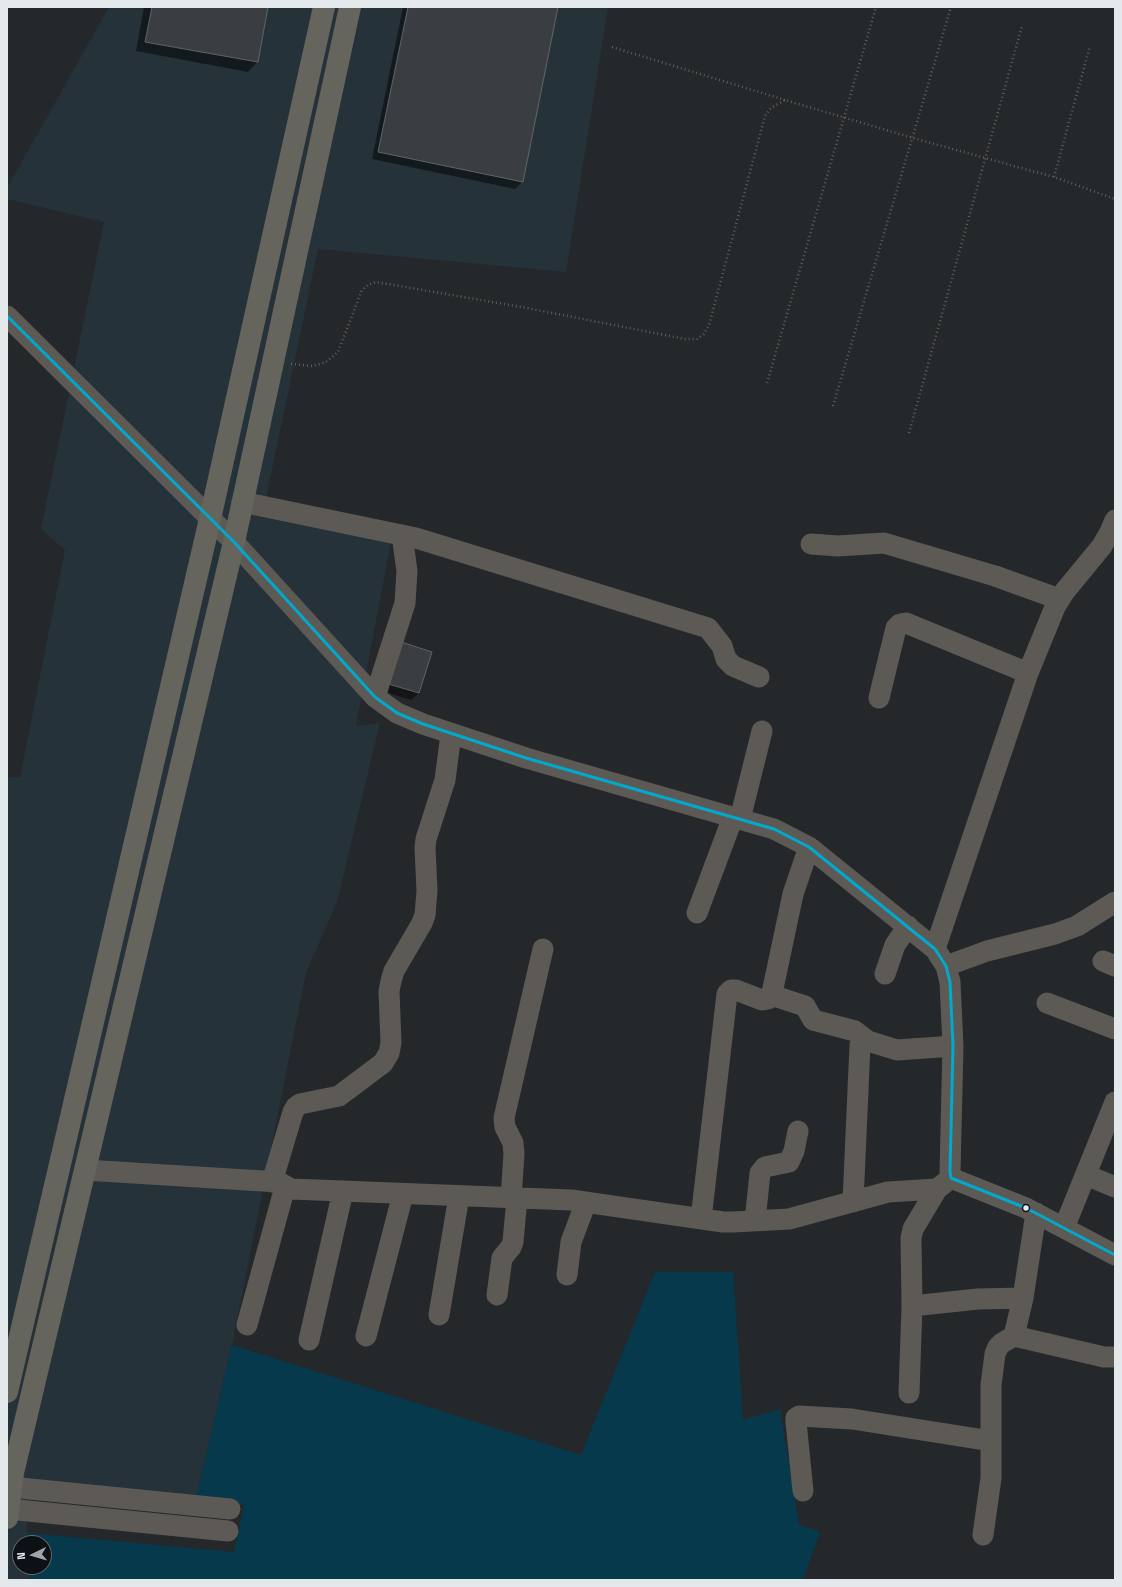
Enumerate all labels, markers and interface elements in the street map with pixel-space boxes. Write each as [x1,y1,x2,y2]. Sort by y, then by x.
unlabelled marker [1021,1203,1031,1213]
north arrow [12,1535,52,1575]
text: N [14,1552,28,1560]

